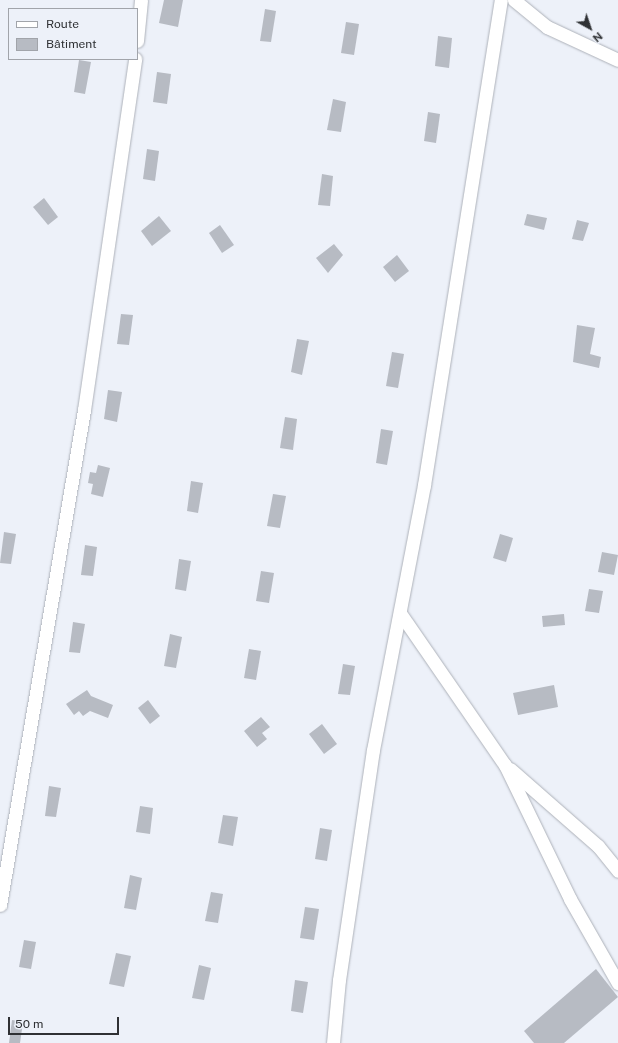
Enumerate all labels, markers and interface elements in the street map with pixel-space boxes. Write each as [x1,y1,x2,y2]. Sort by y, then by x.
legend [8,8,138,60]
north arrow [570,8,610,48]
text: Route [46,17,79,31]
text: N [591,30,605,45]
text: Bâtiment [46,37,97,51]
scale bar [10,1009,121,1035]
text: 50 m [15,1017,43,1031]

